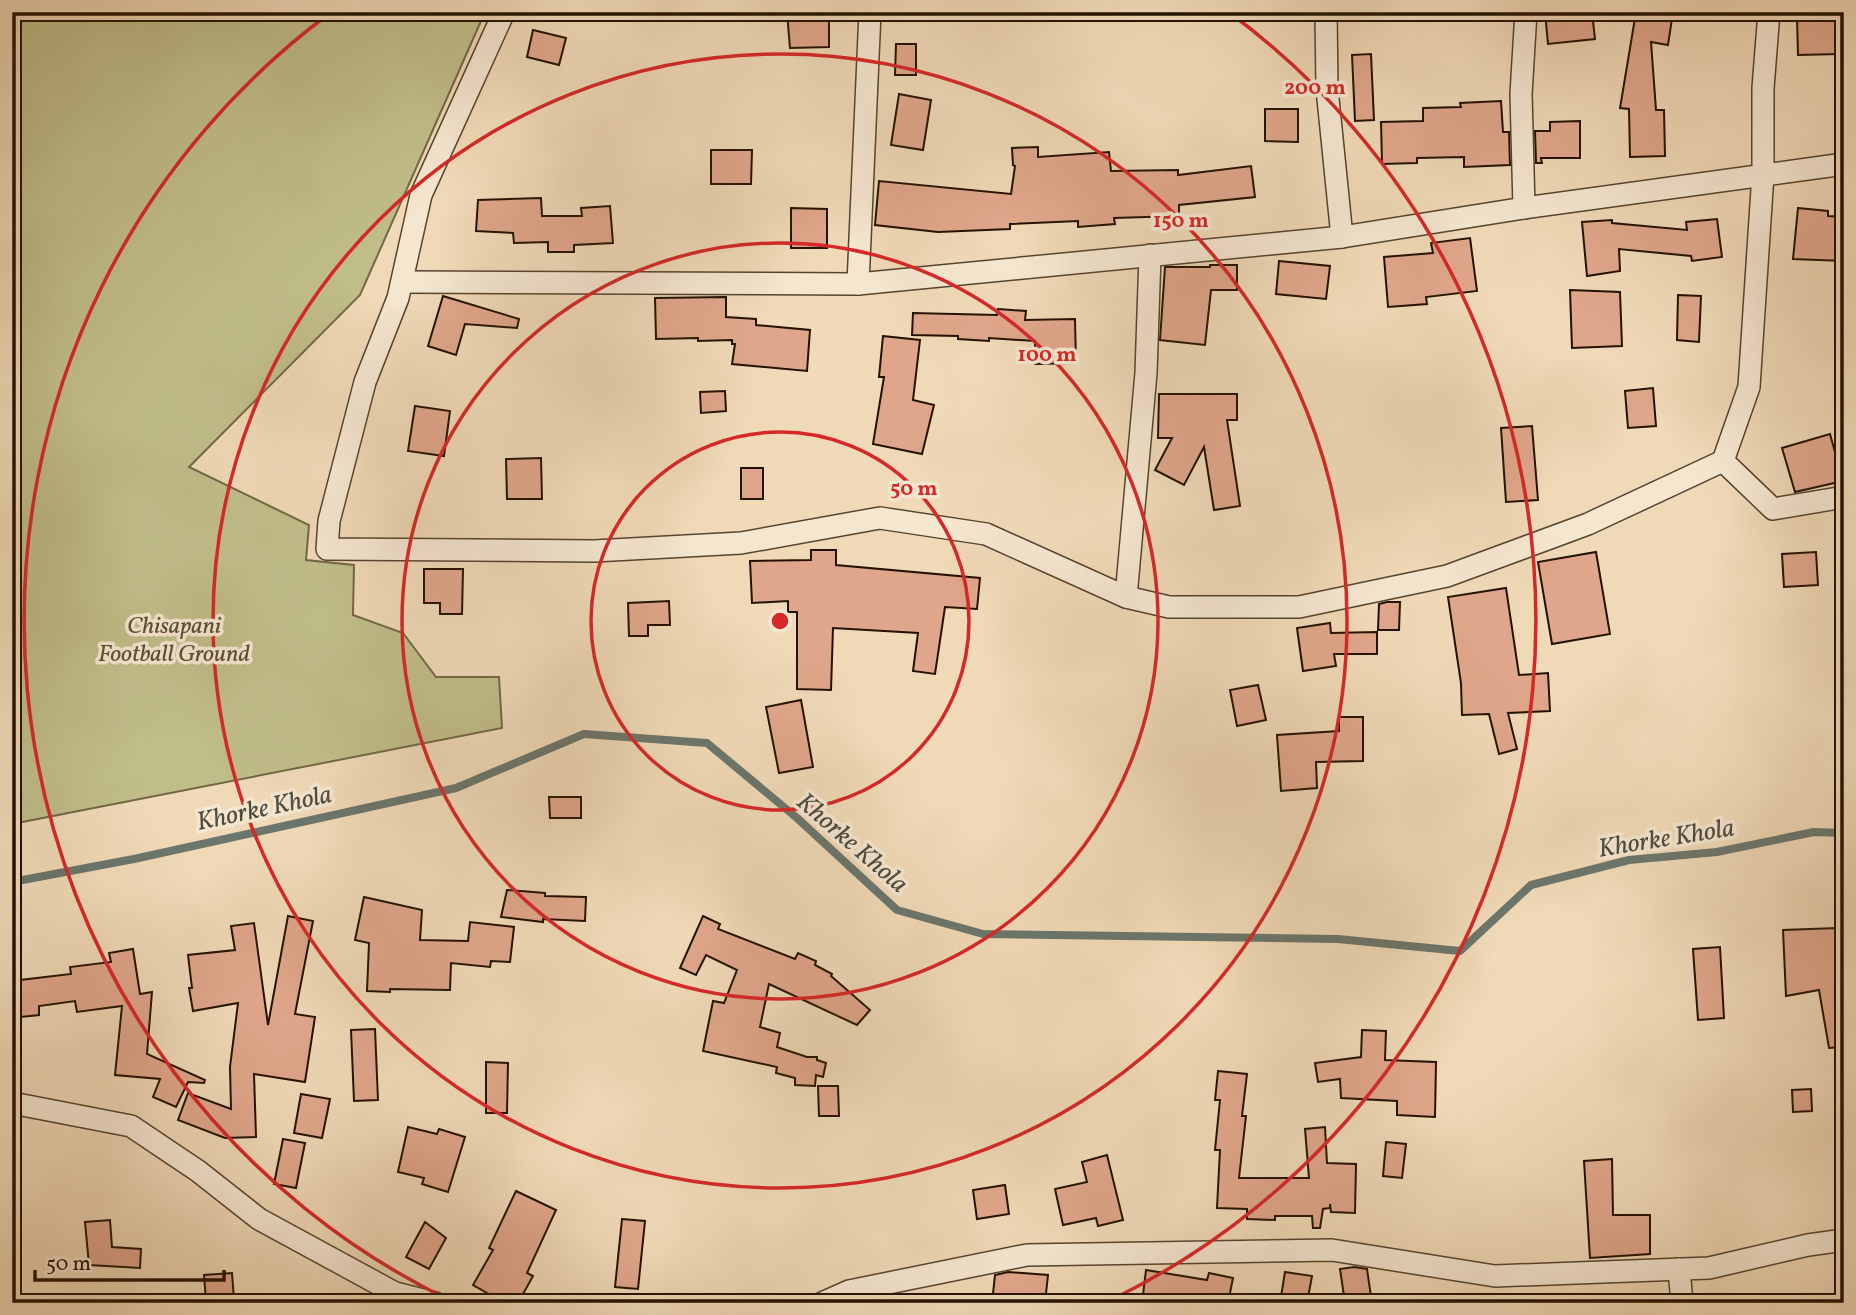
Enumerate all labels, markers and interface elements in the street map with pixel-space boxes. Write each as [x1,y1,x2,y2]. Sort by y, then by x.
text: 200 m [1284,74,1346,103]
text: 150 m [1153,207,1209,236]
text: 100 m [1017,341,1077,370]
text: 50 m [890,475,938,504]
centre of rings [768,609,792,633]
park label: Chisapani Football Ground [98,610,250,672]
water label: Khorke Khola [193,777,335,841]
water label: Khorke Khola [788,785,915,902]
water label: Khorke Khola [1596,810,1737,868]
scale bar [35,1238,224,1282]
text: 50 m [46,1250,91,1279]

